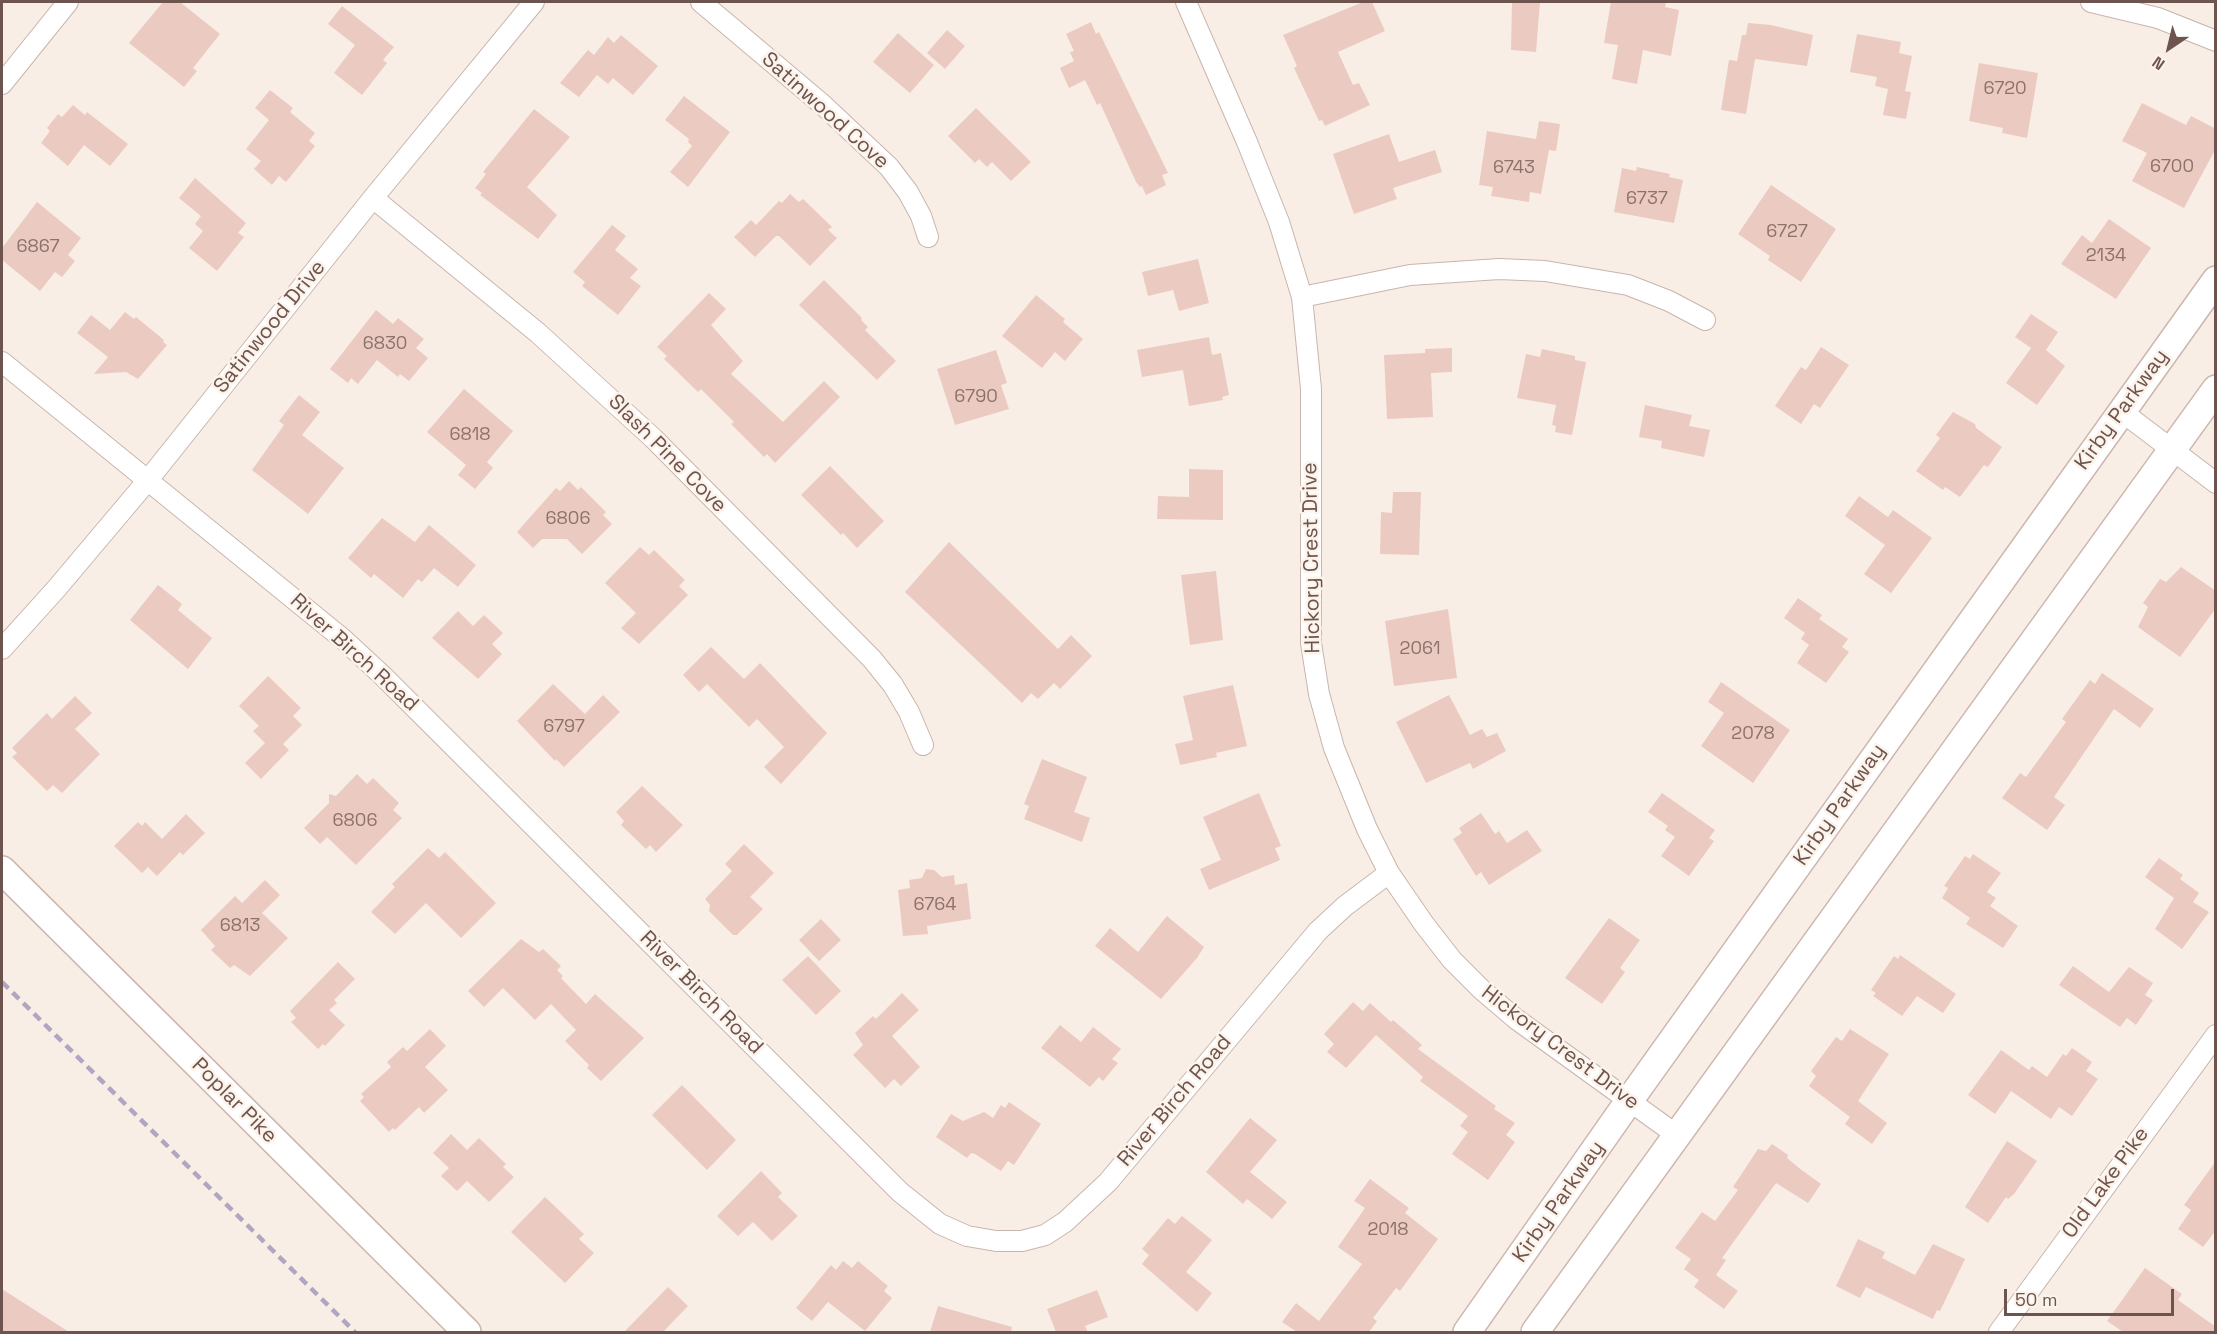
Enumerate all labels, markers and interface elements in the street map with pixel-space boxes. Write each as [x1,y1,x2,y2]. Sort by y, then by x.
north arrow [2139,18,2199,78]
street label: Satinwood Cove [756,47,894,175]
text: N [2148,51,2169,75]
house number: 6720 [1983,78,2027,100]
house number: 6700 [2150,156,2194,178]
house number: 6743 [1493,157,1535,179]
house number: 6737 [1626,188,1668,210]
house number: 6727 [1766,221,1808,243]
house number: 6867 [16,236,60,258]
house number: 2134 [2086,245,2126,267]
street label: Satinwood Drive [209,255,331,399]
house number: 6830 [363,333,407,355]
street label: Kirby Parkway [2070,345,2174,475]
house number: 6790 [954,386,998,408]
street label: Slash Pine Cove [603,390,731,518]
house number: 6818 [450,424,490,446]
street label: Hickory Crest Drive [1298,462,1326,654]
house number: 6806 [546,508,590,530]
street label: River Birch Road [285,589,423,717]
house number: 2061 [1400,638,1440,660]
house number: 6797 [543,716,585,738]
house number: 2078 [1731,723,1775,745]
street label: Kirby Parkway [1789,739,1891,871]
house number: 6806 [333,810,377,832]
house number: 6764 [913,894,957,916]
house number: 6813 [220,915,260,937]
street label: River Birch Road [634,926,768,1060]
street label: Hickory Crest Drive [1476,980,1644,1116]
street label: River Birch Road [1113,1030,1237,1172]
street label: Poplar Pike [186,1053,282,1149]
street label: Old Lake Pike [2057,1123,2155,1243]
street label: Kirby Parkway [1508,1136,1610,1268]
house number: 2018 [1367,1219,1409,1241]
scale bar [2007,1277,2176,1315]
text: 50 m [2015,1288,2057,1311]

